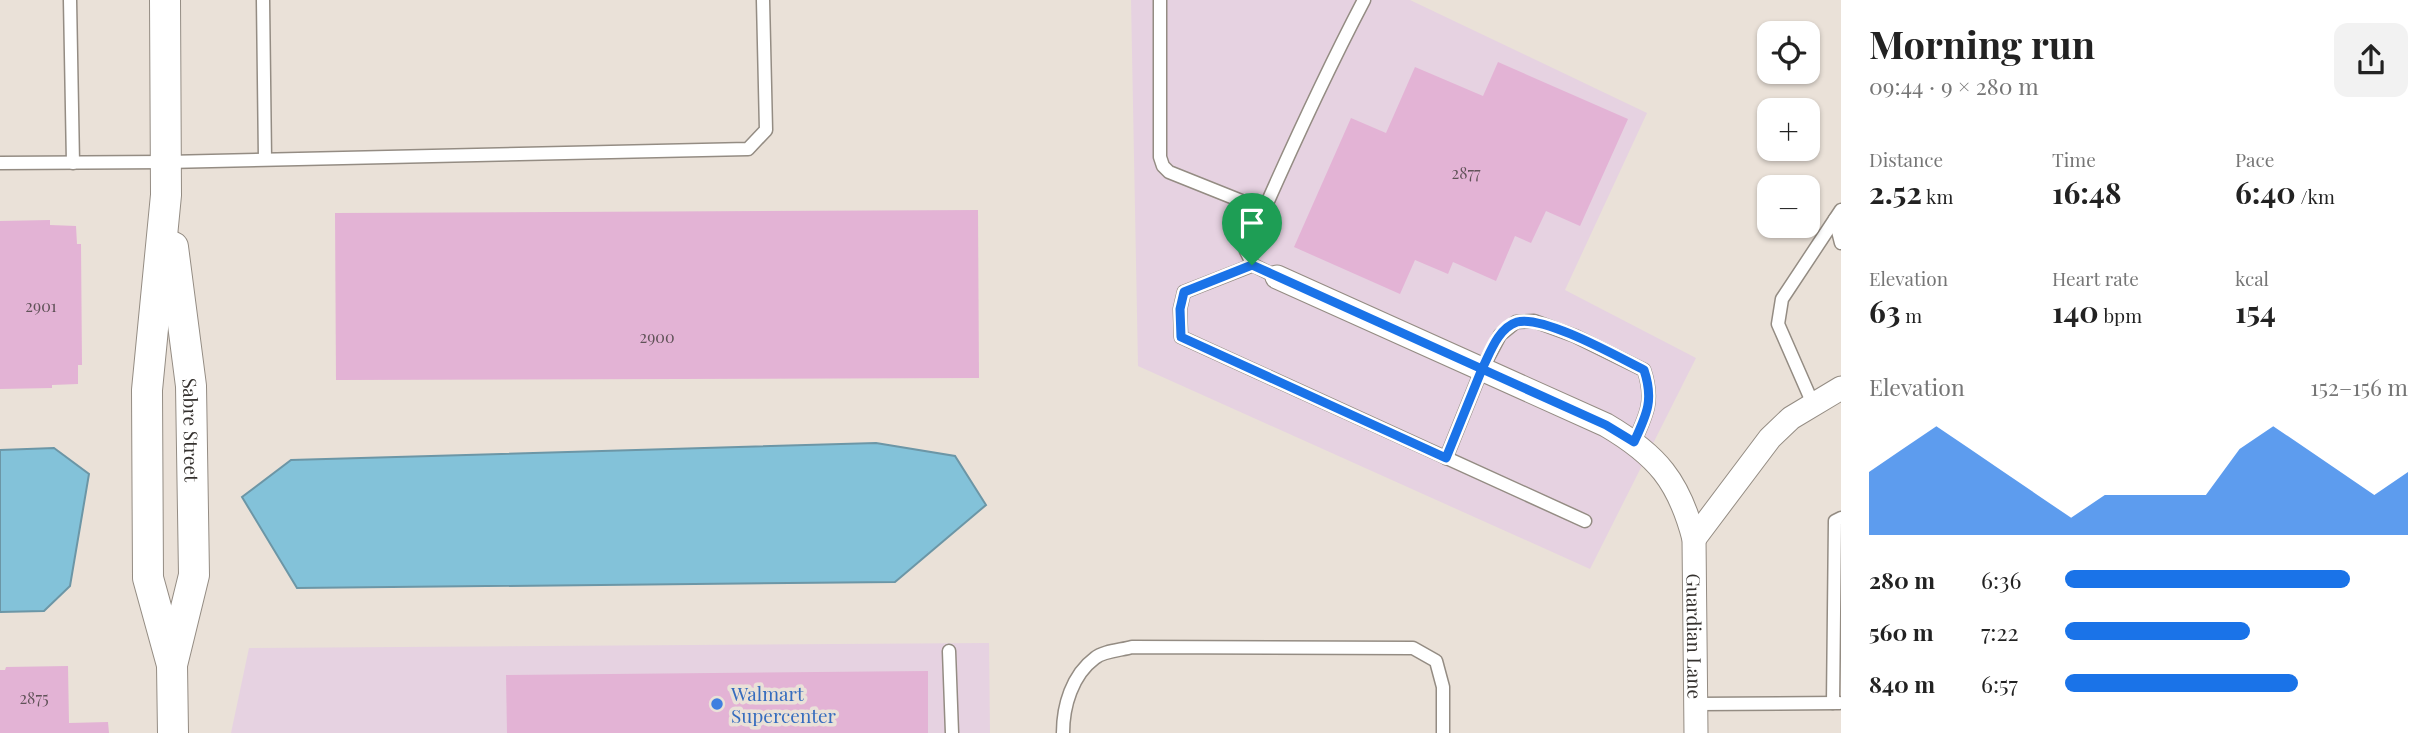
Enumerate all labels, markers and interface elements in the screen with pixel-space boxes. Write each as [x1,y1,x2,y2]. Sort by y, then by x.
text: Morning run [1869,18,2095,69]
map controls [1757,21,1820,238]
button: locate [1757,21,1820,84]
button: share [2334,23,2408,97]
text: 09:44 · 9 × 280 m [1869,70,2039,101]
button: + [1757,98,1820,161]
text: Distance [1869,146,1943,172]
text: Time [2052,146,2096,172]
text: Pace [2235,146,2274,172]
house number: 2877 [1452,162,1481,183]
text: 2.52 [1869,172,1922,212]
text: 16:48 [2052,172,2122,212]
text: 6:40 [2235,172,2296,212]
button: − [1757,175,1820,238]
text: km [1922,183,1953,209]
text: /km [2296,183,2335,209]
pin [1222,193,1282,265]
icon: arrive [1233,204,1271,242]
text: Elevation [1869,265,1948,291]
text: Heart rate [2052,265,2139,291]
text: kcal [2235,265,2269,291]
text: 63 [1869,291,1900,331]
text: 140 [2052,291,2099,331]
text: 154 [2235,291,2276,331]
house number: 2901 [25,295,57,316]
text: m [1900,302,1922,328]
text: bpm [2099,302,2142,328]
house number: 2900 [639,326,675,347]
text: Elevation [1869,371,1965,402]
text: 152–156 m [2310,371,2408,402]
street label: Sabre Street [177,376,206,482]
text: 280 m [1869,564,1935,595]
text: 6:36 [1981,564,2021,595]
street label: Guardian Lane [1681,573,1709,699]
text: 560 m [1869,616,1933,647]
text: 7:22 [1981,616,2019,647]
text: 840 m [1869,668,1935,699]
text: 6:57 [1981,668,2018,699]
place label: Walmart Supercenter [730,680,837,728]
house number: 2875 [19,687,49,708]
marker: Walmart Supercenter [709,696,725,712]

